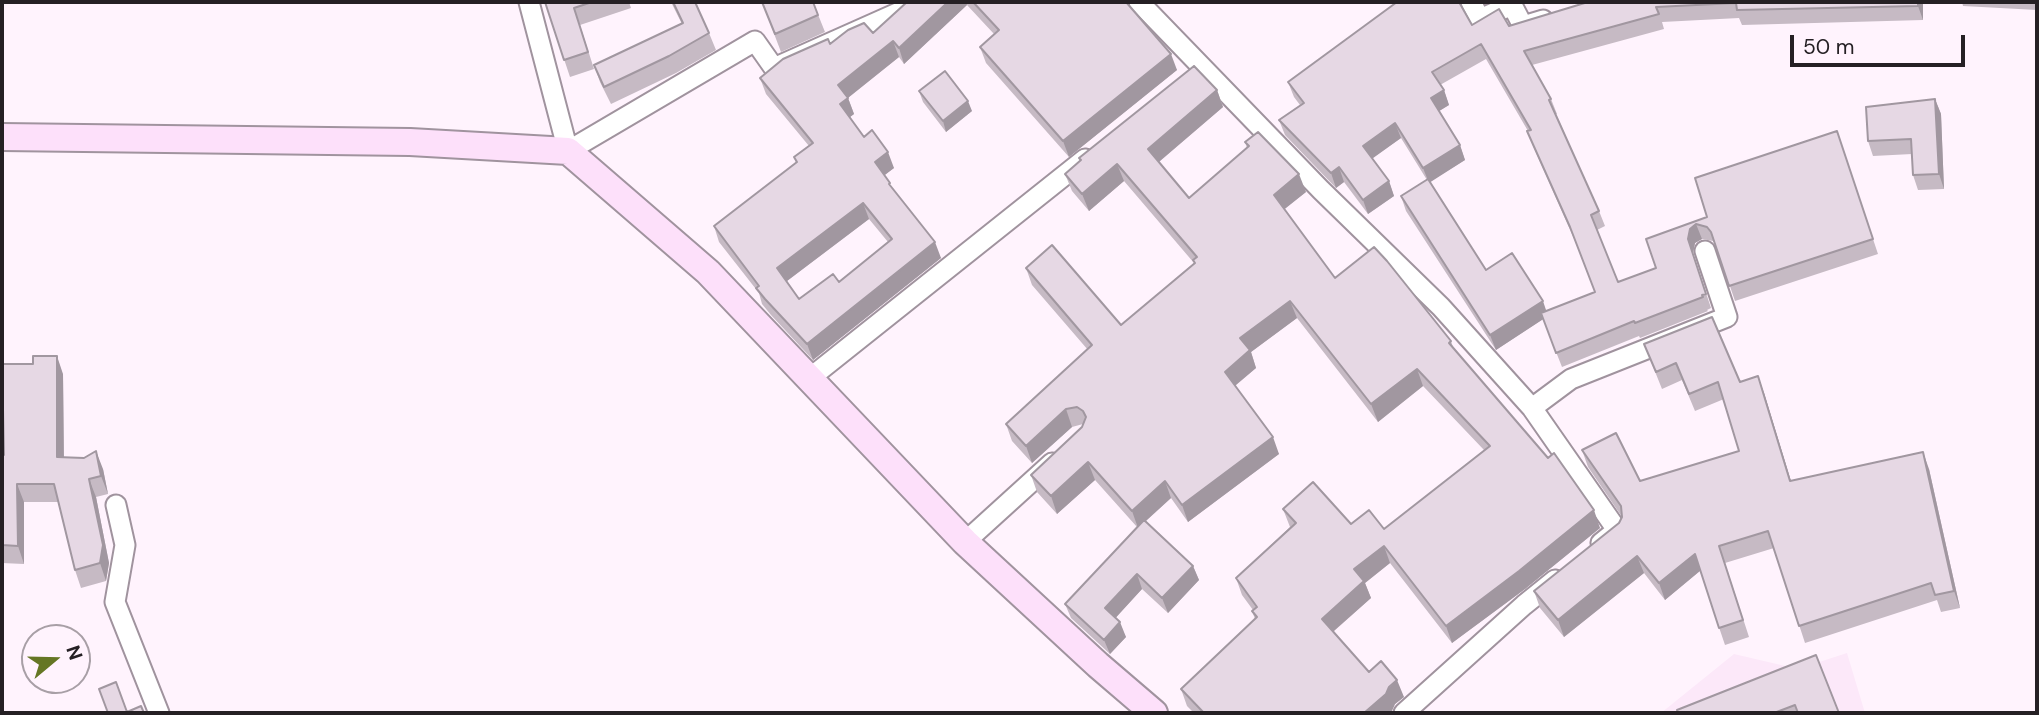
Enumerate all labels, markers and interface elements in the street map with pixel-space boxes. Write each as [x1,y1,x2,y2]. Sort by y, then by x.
scale bar [1794,21,1969,65]
text: 50 m [1803,33,1854,61]
north arrow [21,624,91,694]
text: N [60,642,89,663]

